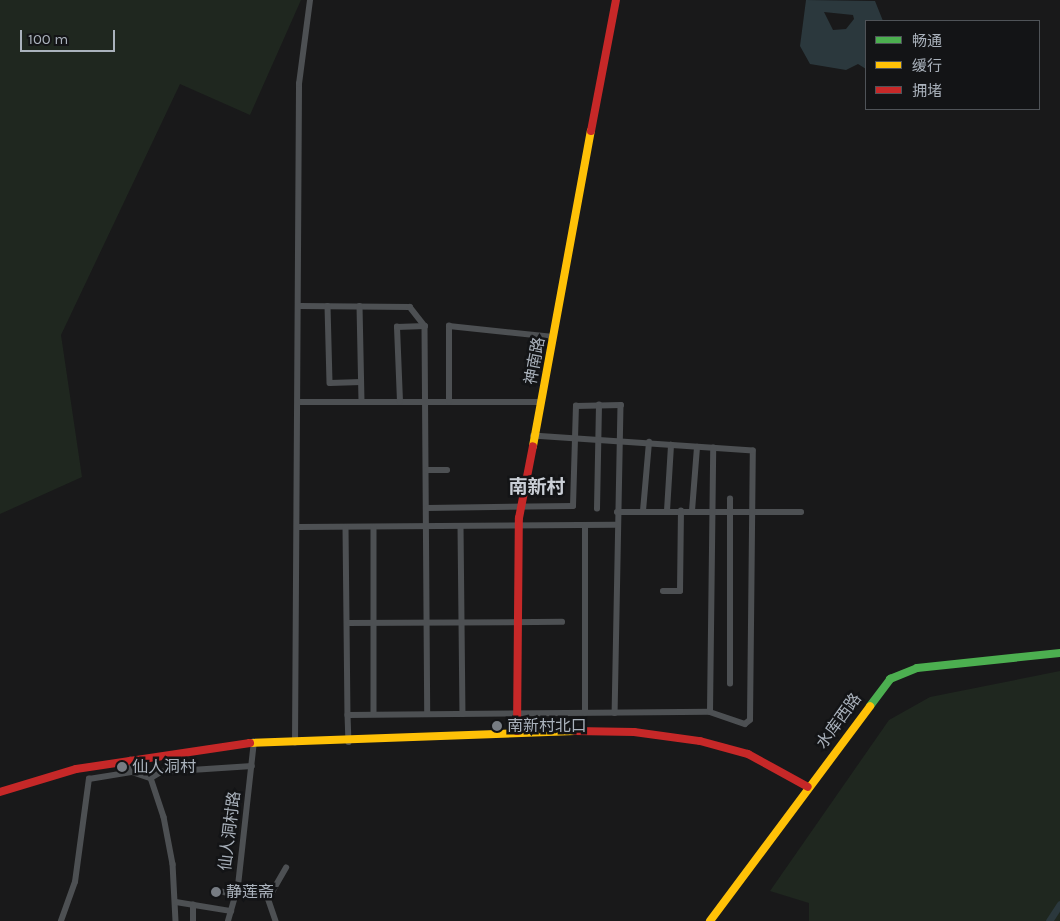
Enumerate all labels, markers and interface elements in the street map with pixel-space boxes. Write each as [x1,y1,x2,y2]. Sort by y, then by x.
scale bar [22,20,118,52]
legend [865,20,1040,110]
text: 100 m [28,30,68,48]
text: 畅通 [912,32,942,50]
text: 缓行 [912,57,942,75]
text: 拥堵 [912,82,942,100]
street label: 神南路 [521,336,549,386]
district label: 南新村 [509,477,565,499]
street label: 水库西路 [812,689,866,753]
place label: 南新村北口 [507,716,587,736]
marker: 南新村北口 [491,720,503,732]
place label: 仙人洞村 [132,757,196,777]
marker: 仙人洞村 [116,761,128,773]
street label: 仙人洞村路 [216,790,244,872]
place label: 静莲斋 [226,882,274,902]
marker: 静莲斋 [210,886,222,898]

